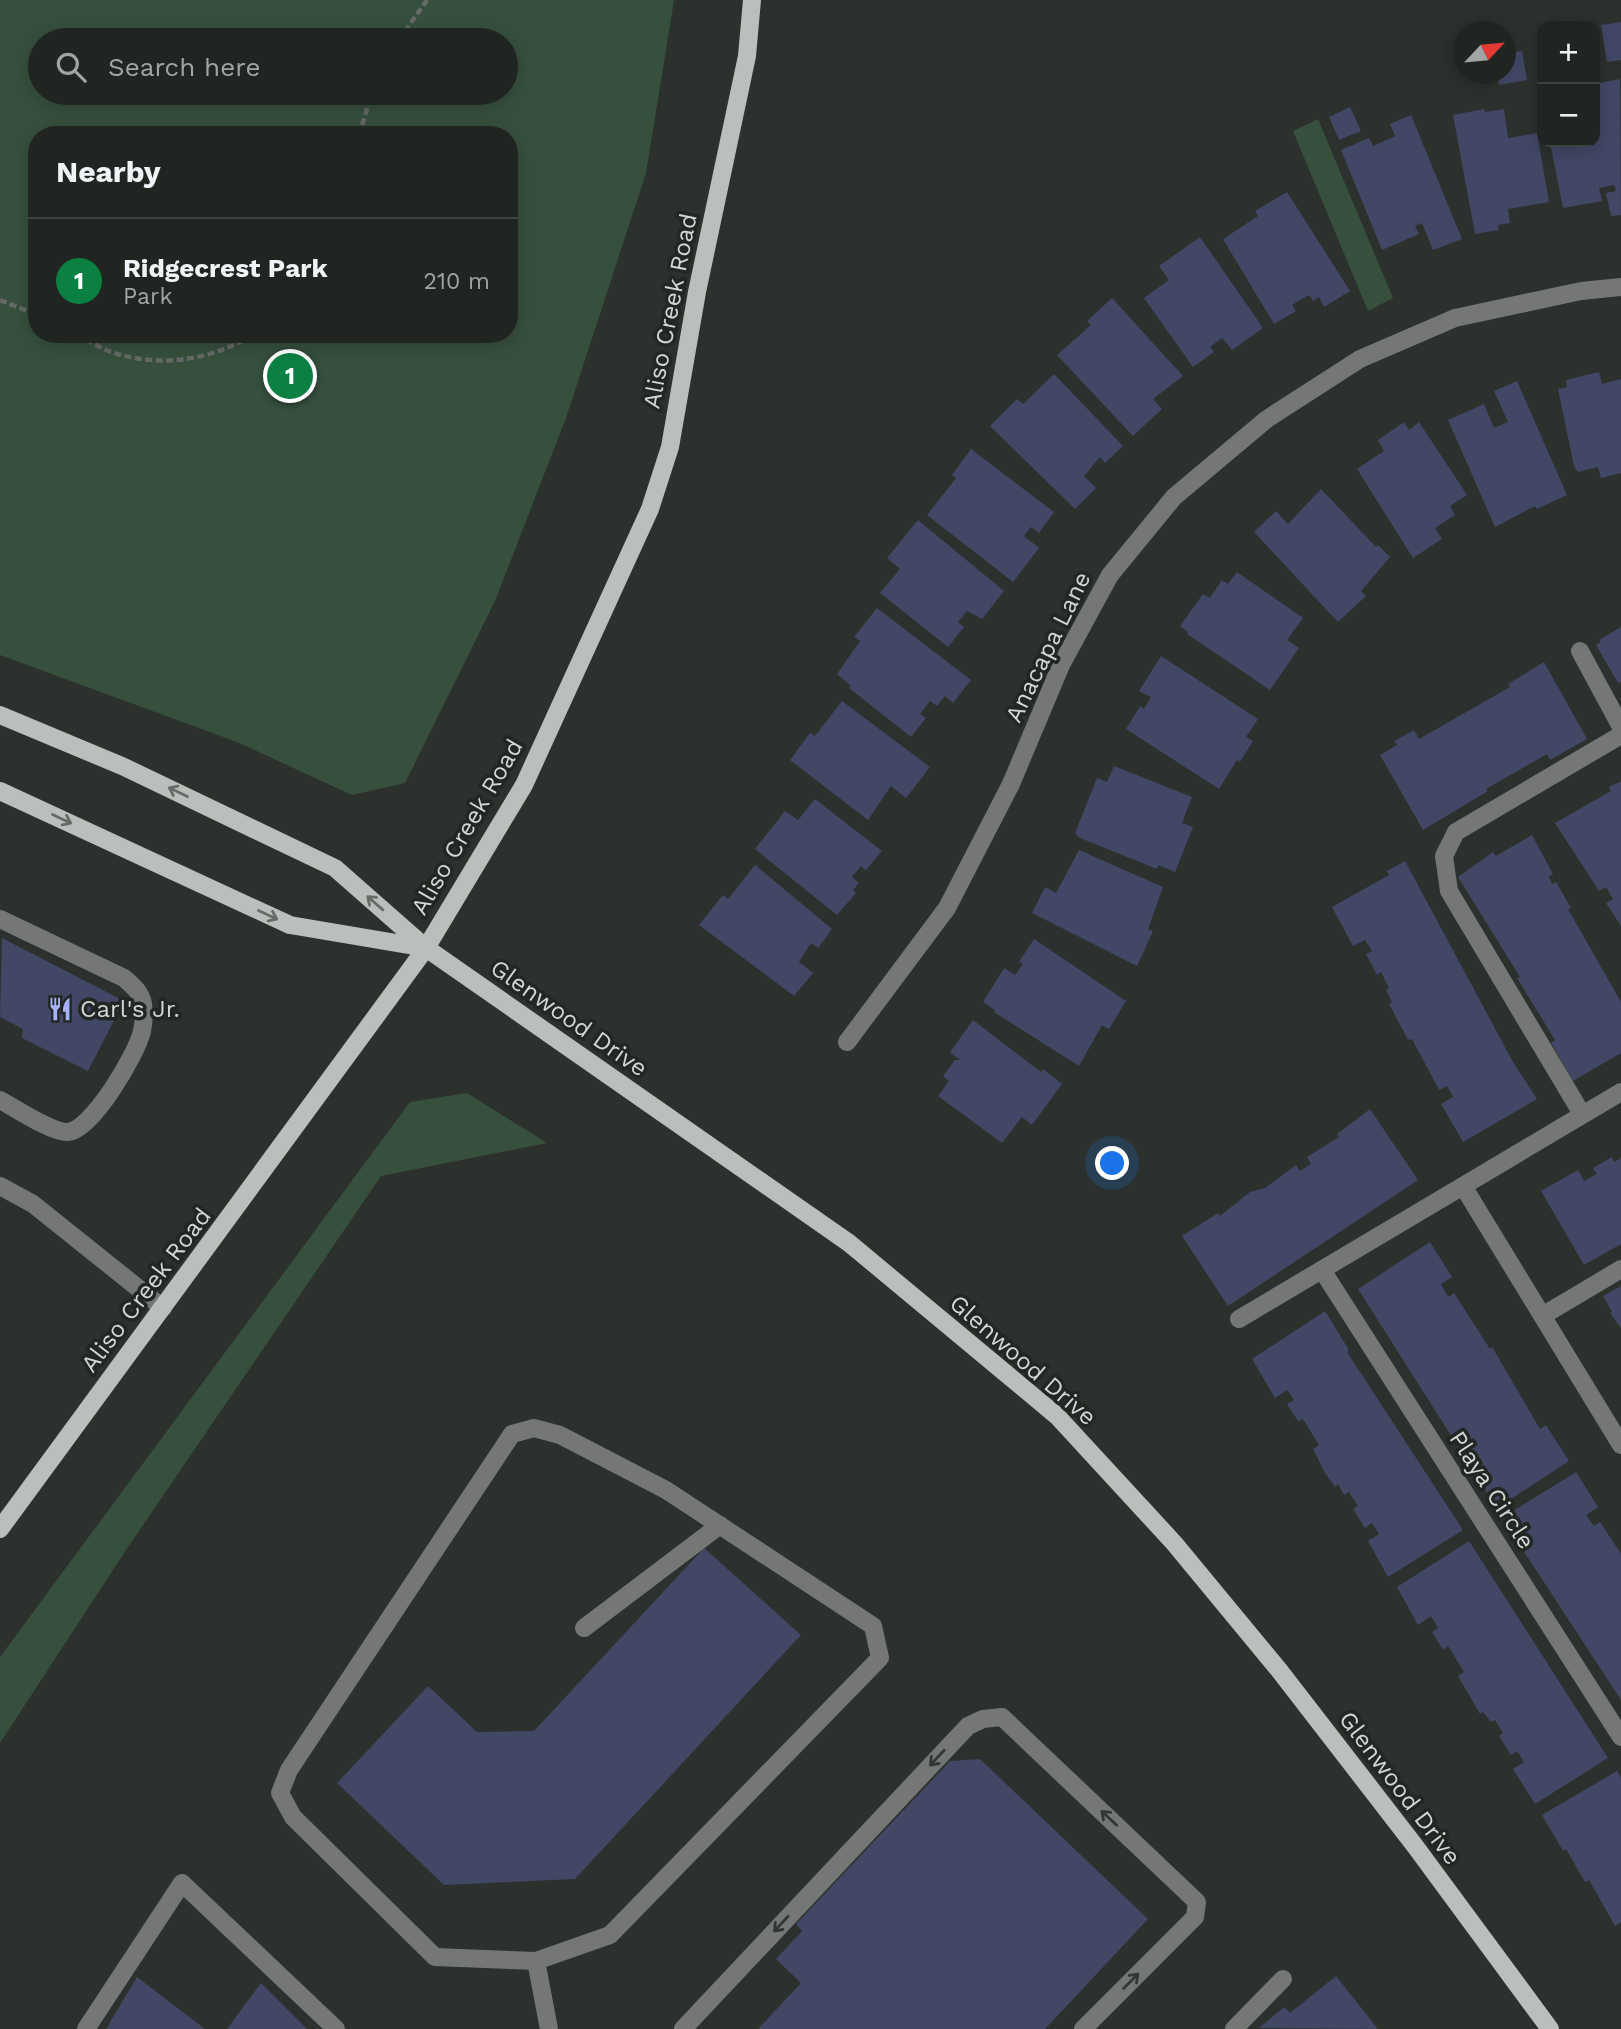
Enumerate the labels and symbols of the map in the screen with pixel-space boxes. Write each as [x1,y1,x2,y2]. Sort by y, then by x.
north arrow [1453,21,1516,84]
street label: Aliso Creek Road [637,211,703,411]
pin: 1 [267,350,313,402]
street label: Anacapa Lane [999,567,1097,727]
street label: Aliso Creek Road [405,734,529,920]
one-way arrow [168,785,189,799]
one-way arrow [51,813,72,826]
one-way arrow [366,895,384,911]
one-way arrow [257,909,278,922]
street label: Glenwood Drive [485,954,653,1082]
restaurant icon: Carl's Jr. [46,995,74,1023]
place label: Carl's Jr. [80,995,180,1023]
your location [1095,1146,1129,1180]
street label: Aliso Creek Road [75,1202,217,1378]
street label: Glenwood Drive [944,1289,1102,1431]
street label: Playa Circle [1443,1426,1541,1554]
street label: Glenwood Drive [1333,1706,1467,1870]
one-way arrow [929,1749,946,1766]
one-way arrow [1100,1810,1118,1826]
one-way arrow [773,1915,790,1932]
one-way arrow [1122,1972,1139,1989]

